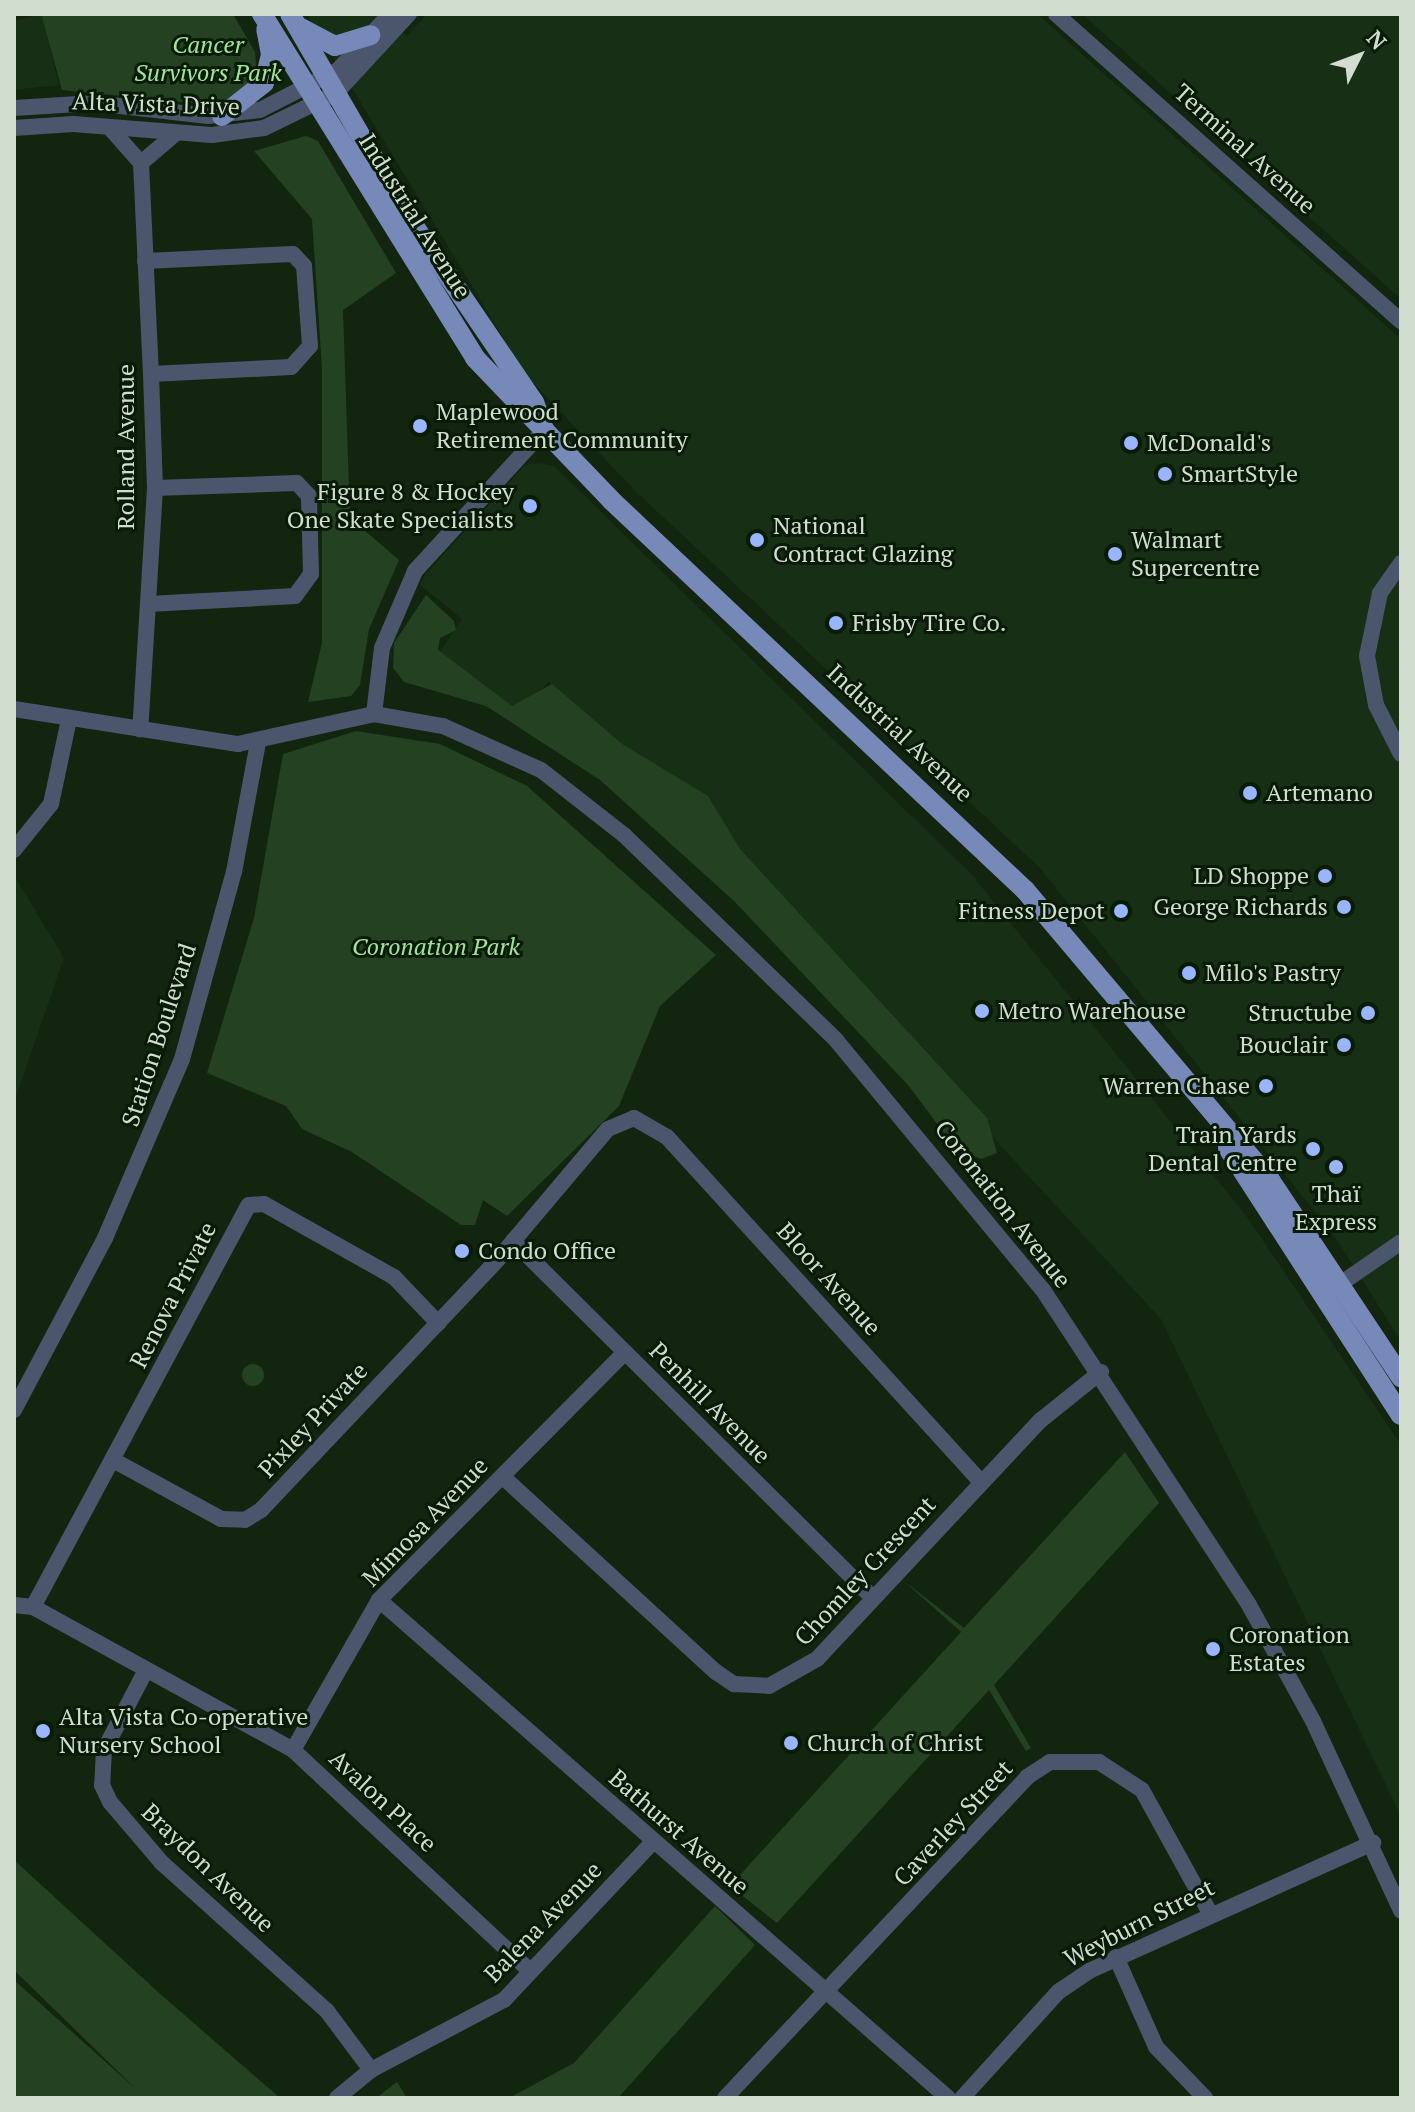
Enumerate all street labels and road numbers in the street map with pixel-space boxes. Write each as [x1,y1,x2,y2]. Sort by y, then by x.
street label: Terminal Avenue [1168,78,1322,220]
street label: Alta Vista Drive [71,87,241,121]
street label: Industrial Avenue [353,128,477,304]
street label: Rolland Avenue [112,364,140,530]
street label: Industrial Avenue [821,658,979,808]
street label: Station Boulevard [116,940,202,1130]
street label: Coronation Avenue [929,1114,1077,1294]
street label: Renova Private [124,1217,222,1373]
street label: Bloor Avenue [771,1217,887,1341]
street label: Penhill Avenue [643,1336,777,1470]
street label: Pixley Private [252,1357,374,1483]
street label: Mimosa Avenue [356,1451,494,1593]
street label: Chomley Crescent [788,1490,942,1652]
street label: Avalon Place [323,1744,443,1858]
street label: Caverley Street [887,1754,1019,1892]
street label: Bathurst Avenue [603,1763,755,1901]
street label: Braydon Avenue [136,1797,280,1939]
street label: Balena Avenue [478,1856,608,1988]
street label: Weyburn Street [1059,1873,1219,1973]

